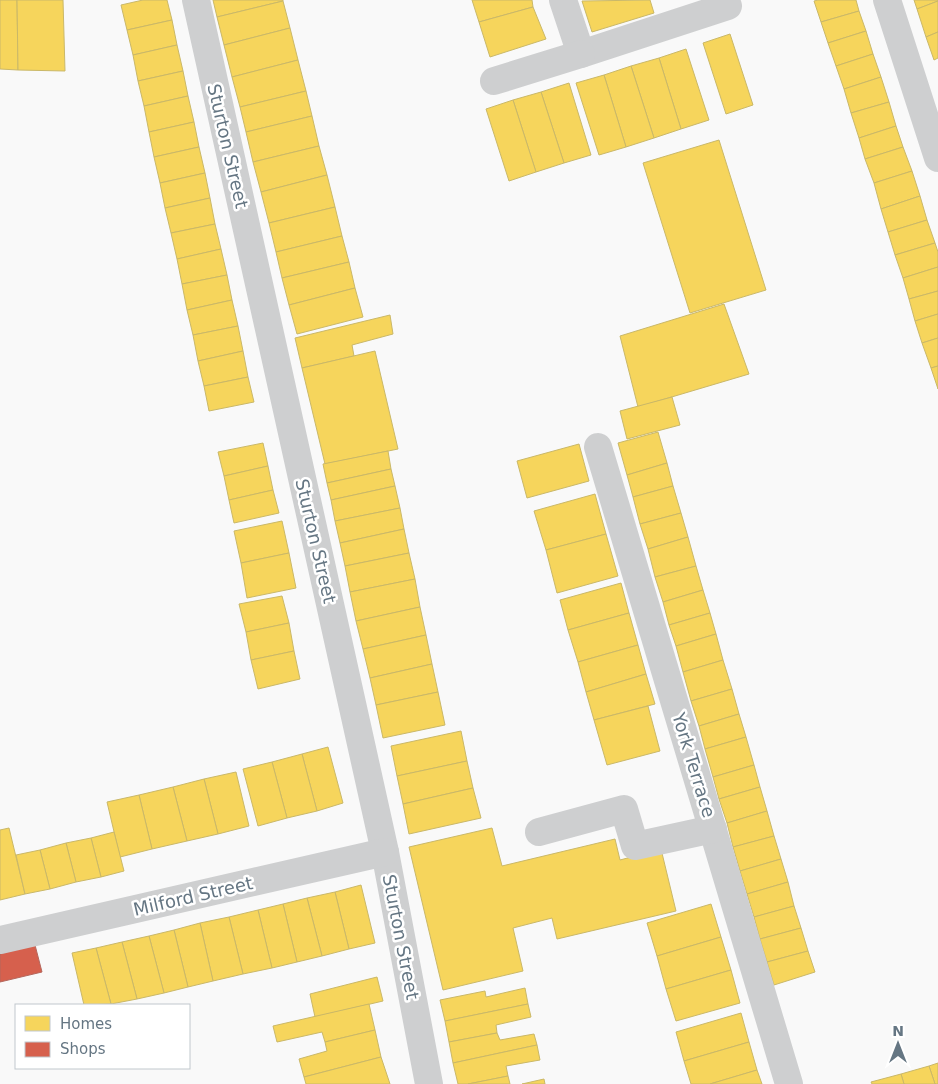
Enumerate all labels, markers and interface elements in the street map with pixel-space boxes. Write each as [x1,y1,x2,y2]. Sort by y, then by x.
street label: Sturton Street [203,82,253,210]
street label: Sturton Street [291,477,341,605]
street label: York Terrace [668,709,720,820]
street label: Milford Street [131,872,255,920]
street label: Sturton Street [379,873,423,1001]
legend [15,1004,190,1069]
text: Homes [60,1015,112,1033]
north arrow [873,1019,923,1069]
text: N [892,1023,904,1039]
text: Shops [60,1040,106,1058]

